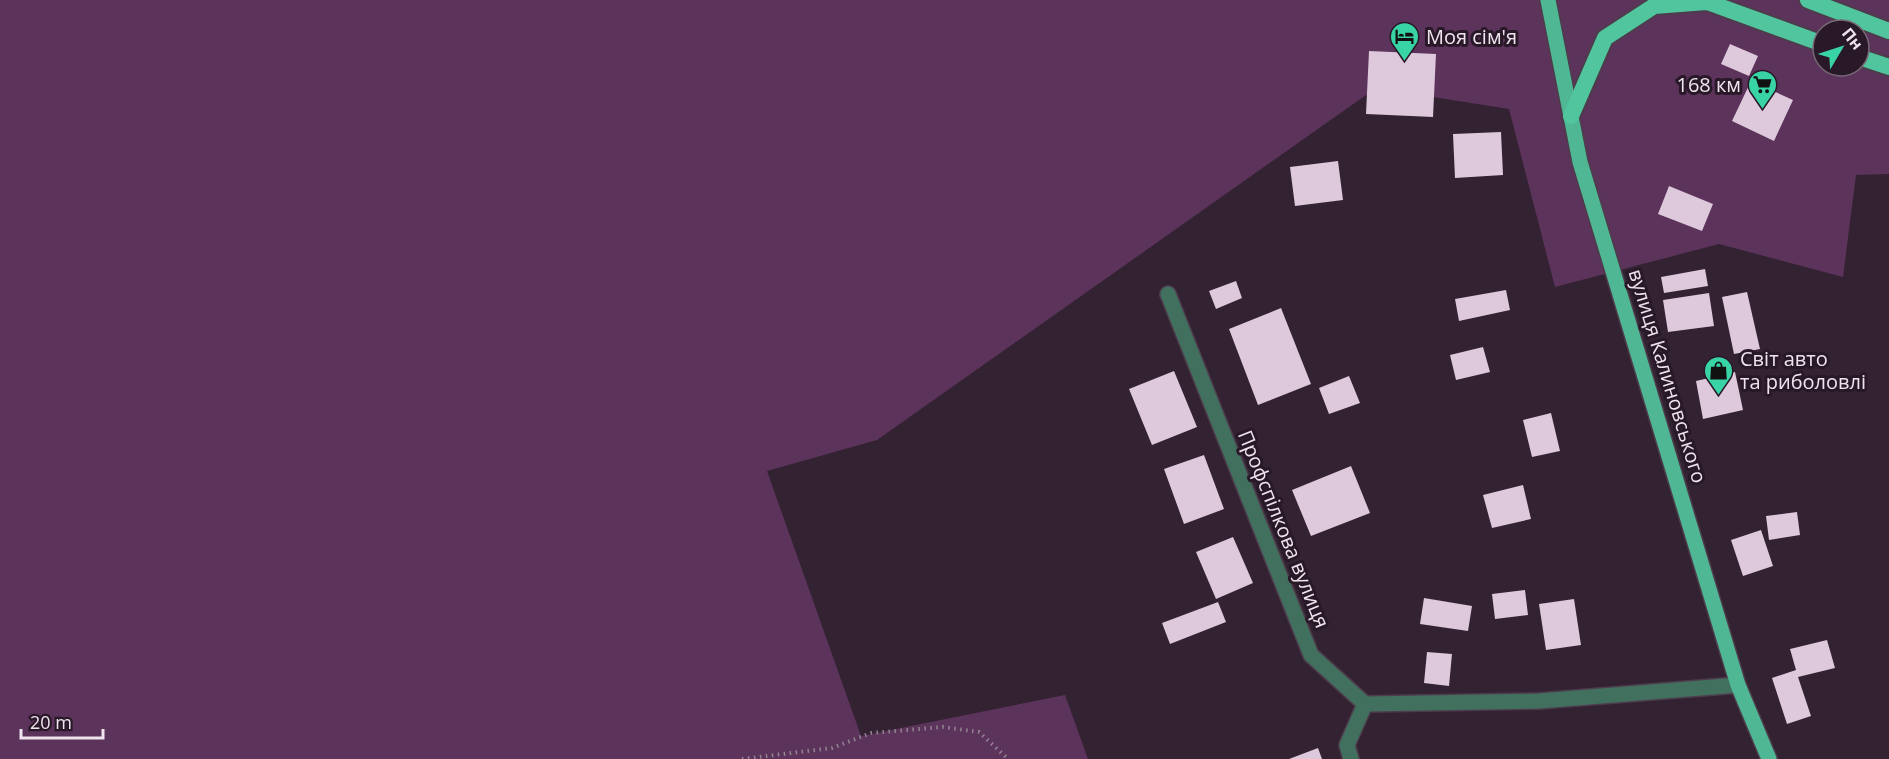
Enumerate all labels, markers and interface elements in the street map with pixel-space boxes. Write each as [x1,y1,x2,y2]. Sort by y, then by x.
north arrow [1811,18,1871,78]
hotel icon: Моя сім'я [1389,20,1421,62]
place label: Моя сім'я [1426,23,1517,50]
text: Пн [1837,23,1868,54]
supermarket icon: 168 км [1746,68,1778,110]
place label: 168 км [1676,71,1741,98]
street label: вулиця Калиновського [1623,266,1713,486]
place label: Світ авто та риболовлі [1740,345,1866,395]
shop icon: Світ авто та риболовлі [1703,354,1735,396]
street label: Профспілкова вулиця [1232,426,1336,632]
scale bar [21,702,104,740]
text: 20 m [30,710,72,734]

